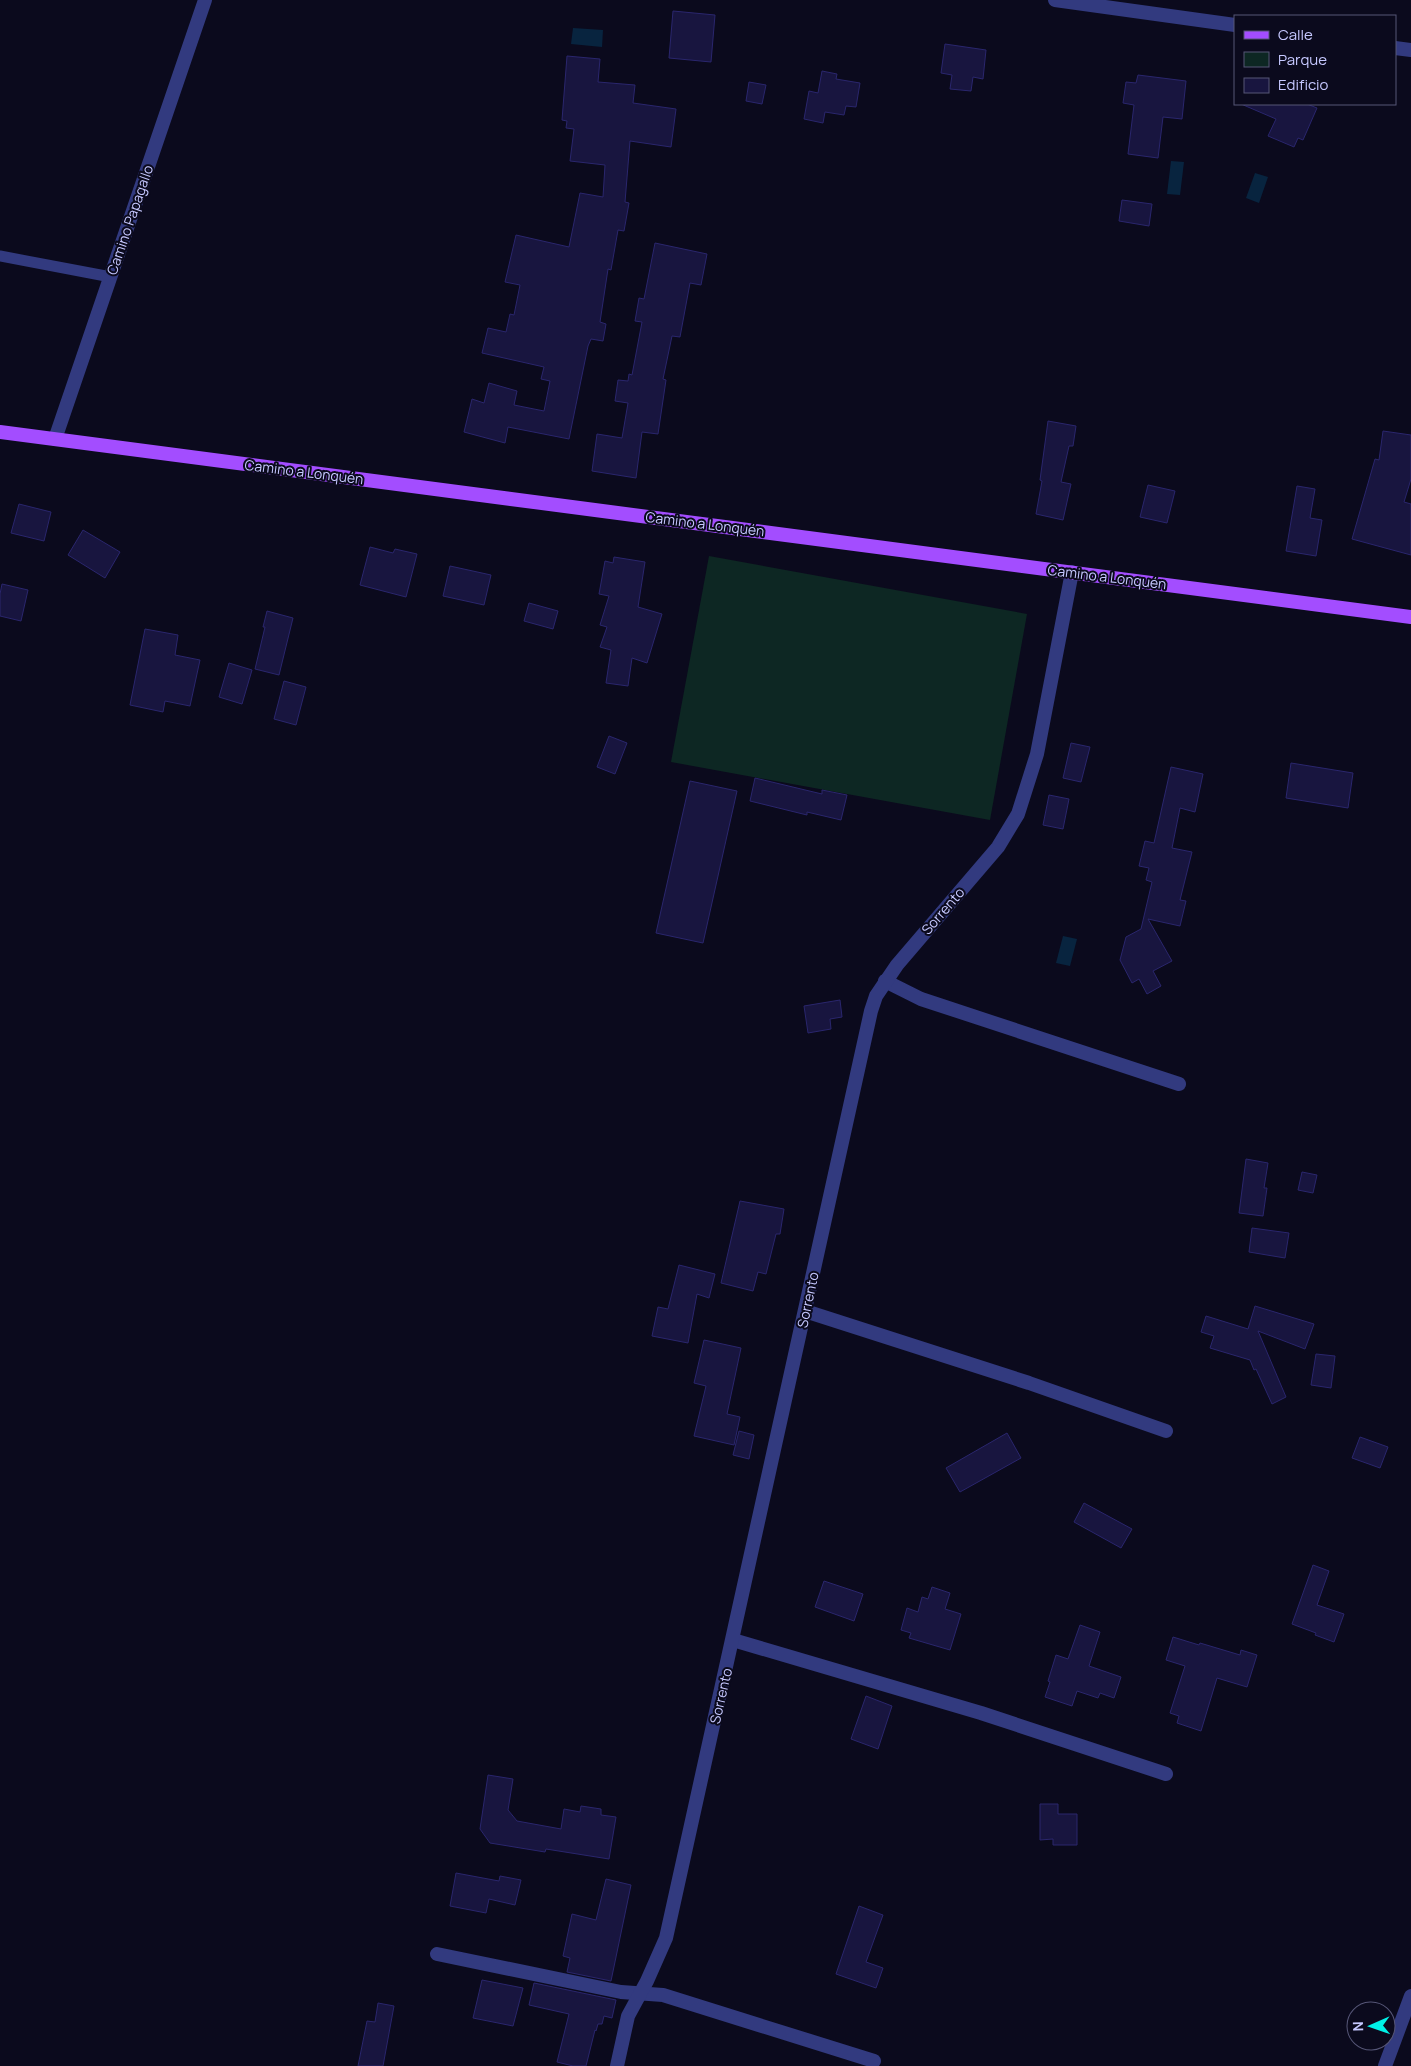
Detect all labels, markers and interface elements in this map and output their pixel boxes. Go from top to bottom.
legend [1234,15,1396,105]
text: Calle [1278,24,1313,45]
text: Parque [1278,49,1327,70]
text: Edificio [1278,74,1329,95]
street label: Camino Papagallo [102,162,157,277]
street label: Camino a Lonquén [244,455,365,488]
street label: Camino a Lonquén [645,507,766,540]
street label: Camino a Lonquén [1047,560,1168,593]
street label: Sorrento [917,883,968,938]
street label: Sorrento [792,1270,823,1330]
street label: Sorrento [705,1666,736,1726]
north arrow [1346,2001,1396,2051]
text: N [1348,2021,1367,2032]

